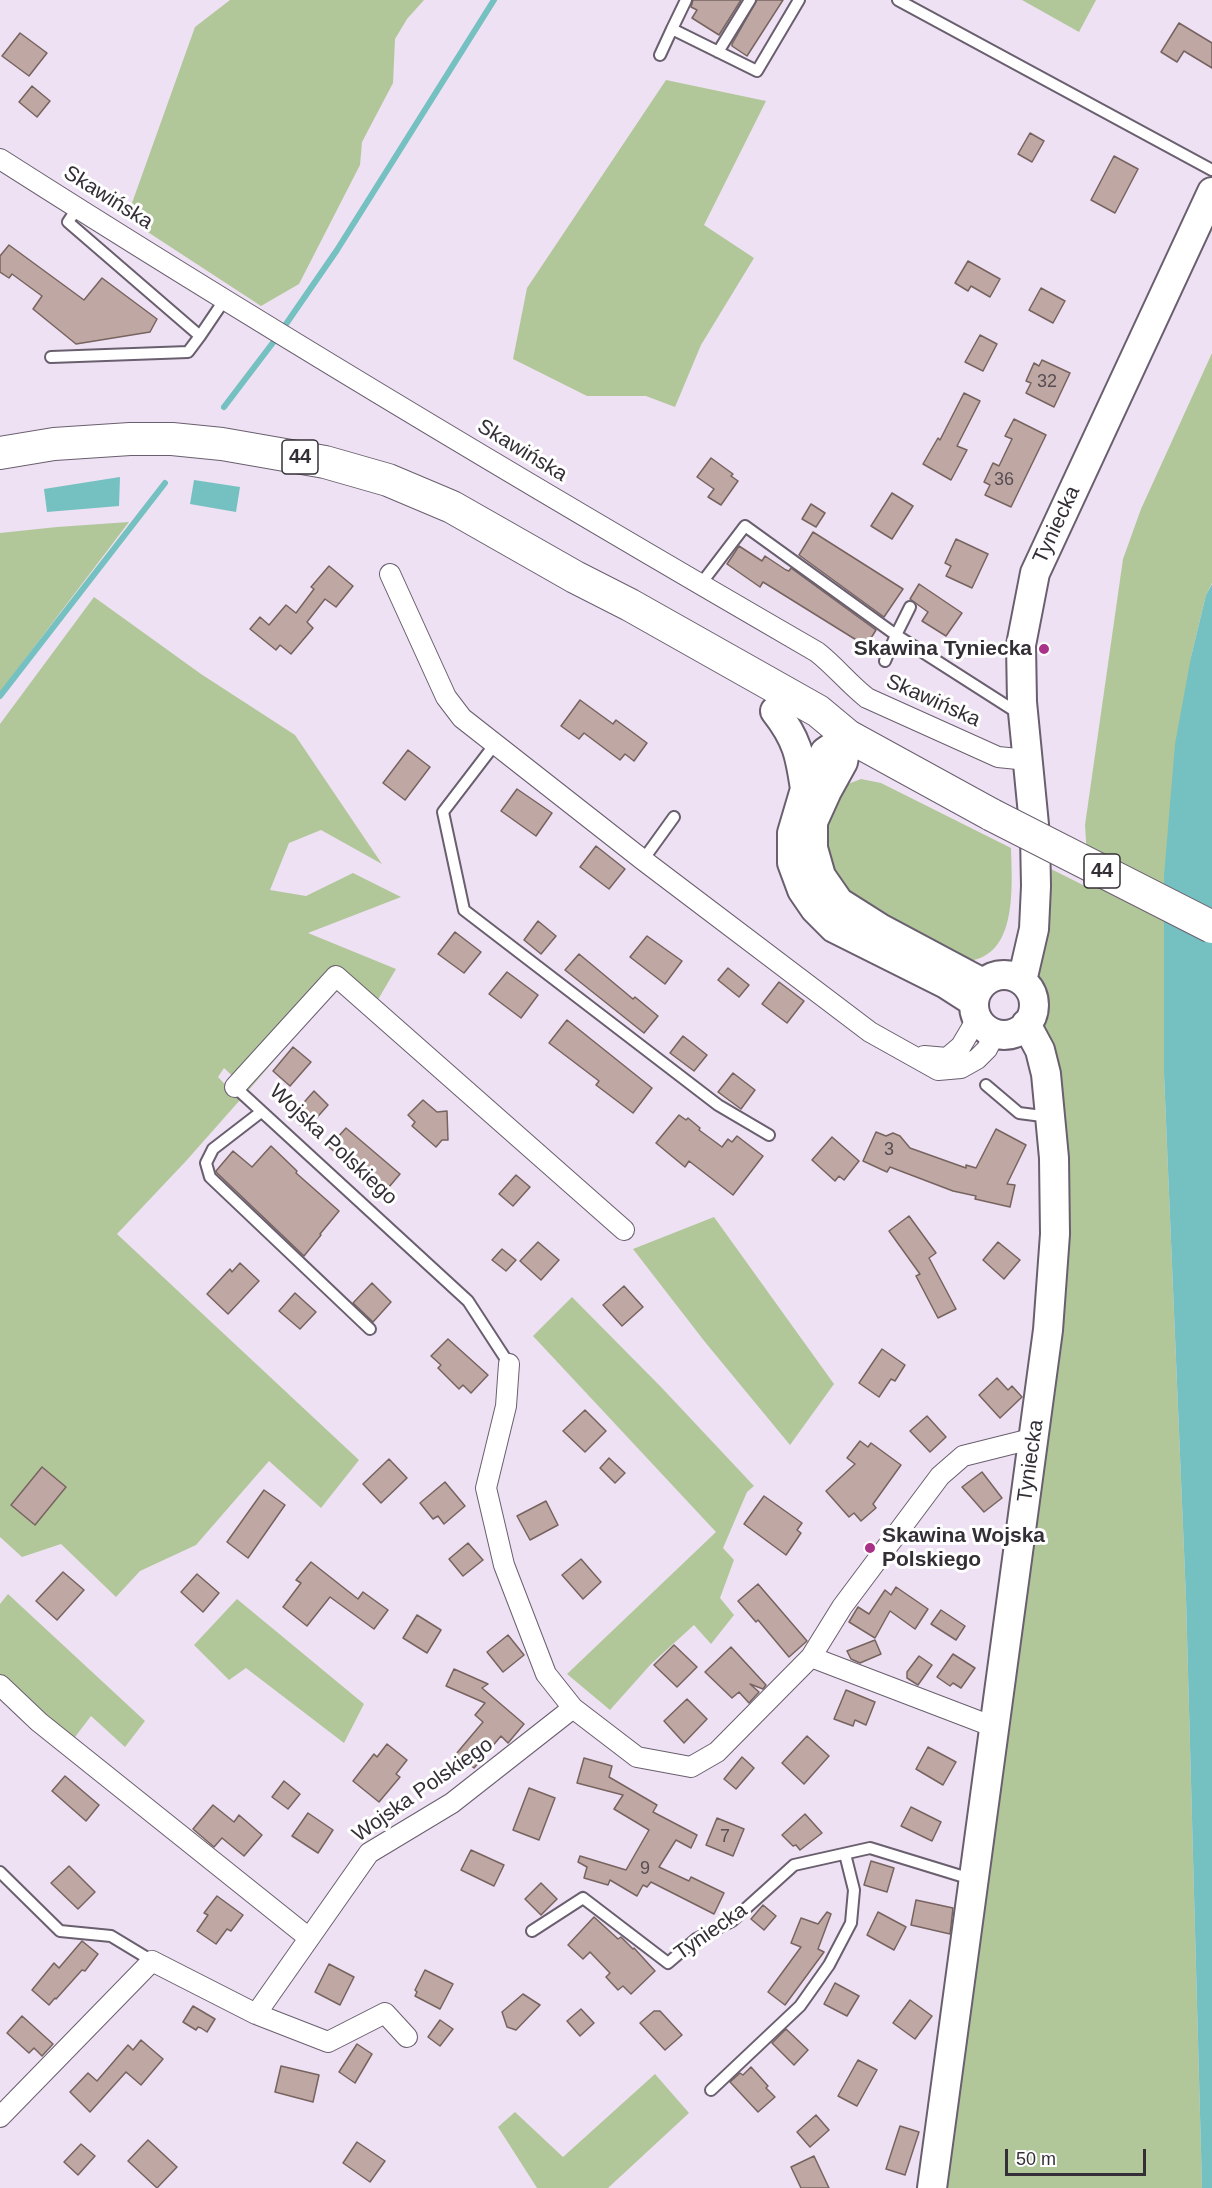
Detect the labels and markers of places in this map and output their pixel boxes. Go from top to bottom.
place label: Skawina Tyniecka [854,636,1032,662]
marker: Skawina Tyniecka [1037,642,1051,656]
place label: Skawina Wojska Polskiego [882,1523,1045,1573]
marker: Skawina Wojska Polskiego [863,1541,877,1555]

